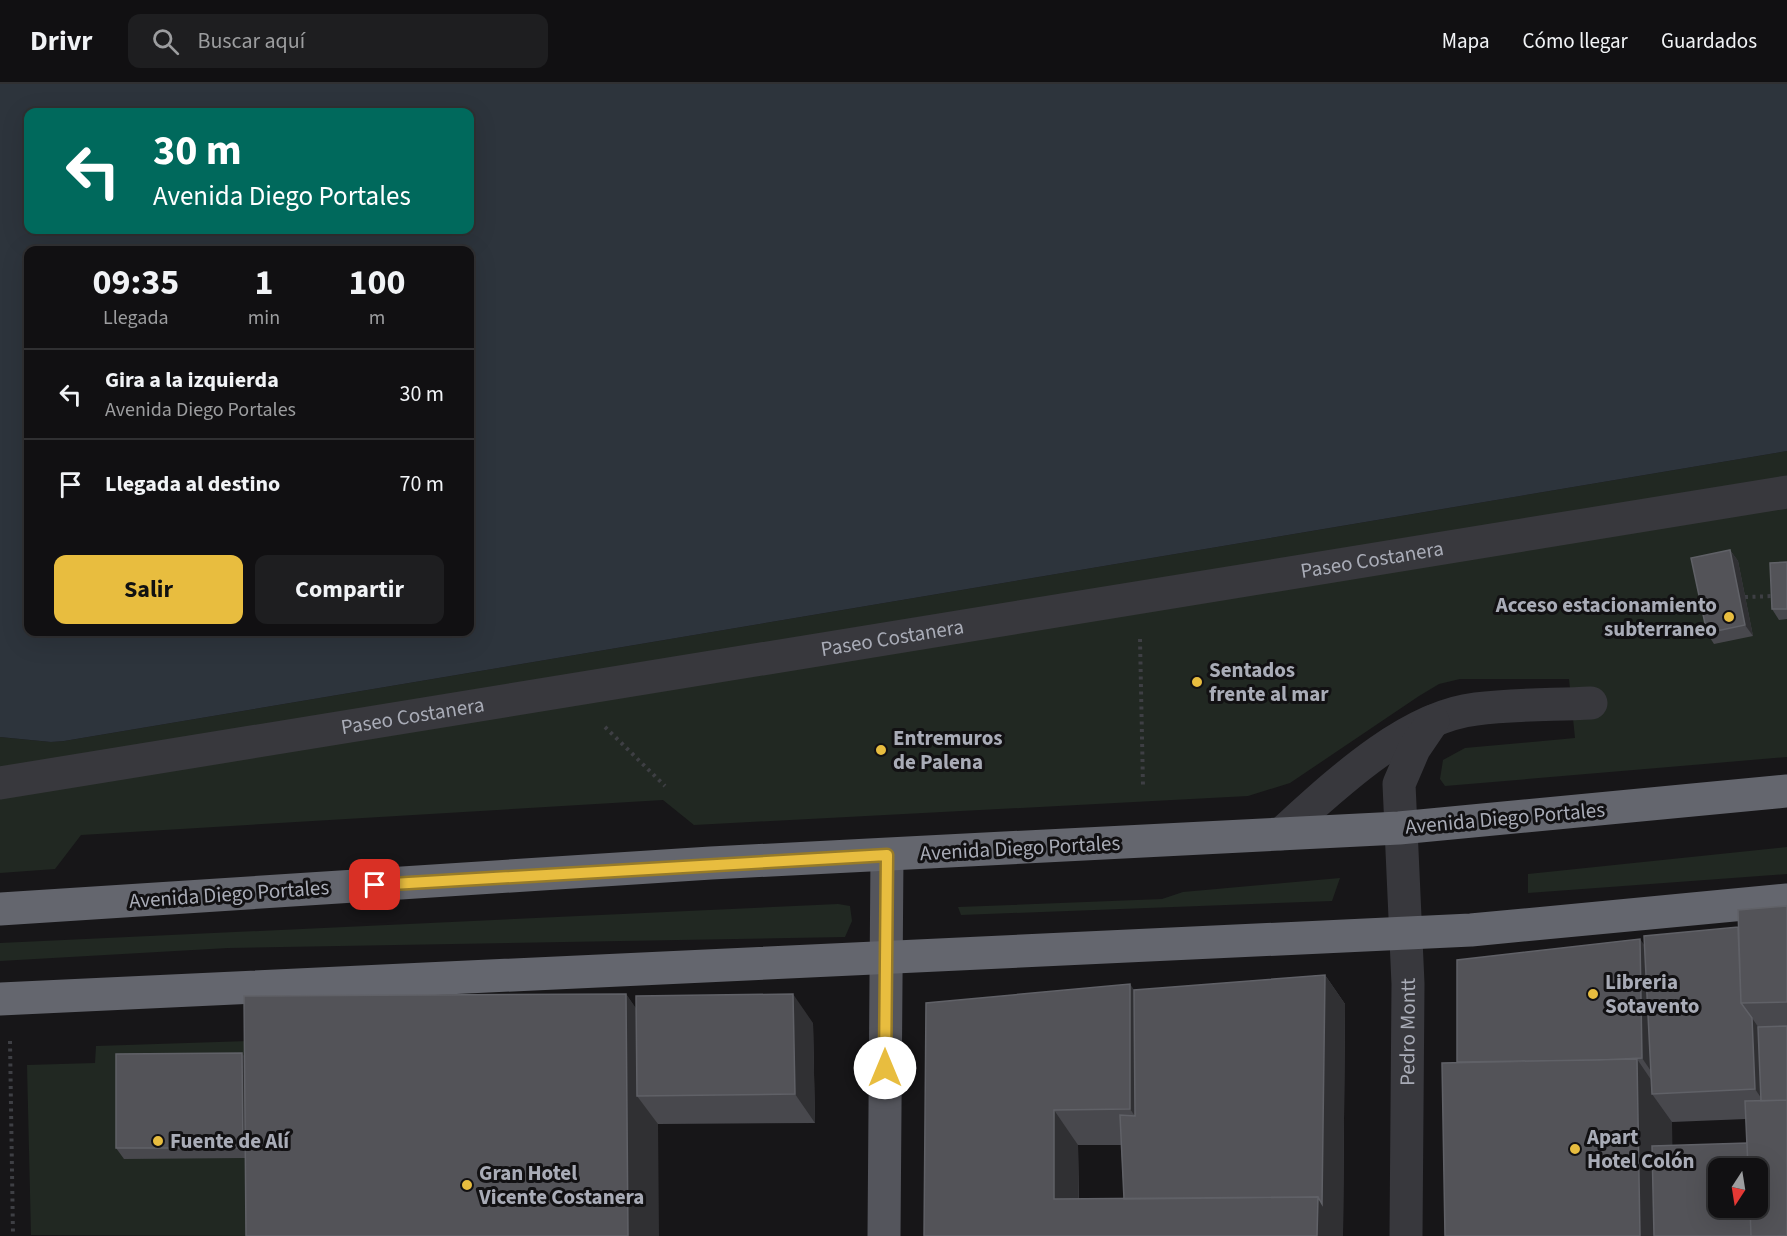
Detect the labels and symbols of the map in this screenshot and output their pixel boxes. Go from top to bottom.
street label: Paseo Costanera [1298,533,1446,586]
place label: Acceso estacionamiento subterraneo [1495,590,1717,644]
marker: Acceso estacionamiento subterraneo [1722,610,1736,624]
street label: Paseo Costanera [818,611,966,664]
place label: Sentados frente al mar [1209,655,1329,709]
marker: Sentados frente al mar [1190,675,1204,689]
street label: Paseo Costanera [339,689,486,742]
place label: Entremuros de Palena [893,723,1003,777]
marker: Entremuros de Palena [874,743,888,757]
street label: Avenida Diego Portales [1404,794,1606,842]
street label: Avenida Diego Portales [919,828,1121,868]
pin [349,859,400,910]
street label: Avenida Diego Portales [128,872,330,916]
place label: Libreria Sotavento [1605,967,1699,1021]
street label: Pedro Montt [1392,977,1423,1086]
marker: Libreria Sotavento [1586,987,1600,1001]
position arrow [853,1036,917,1100]
place label: Apart Hotel Colón [1586,1122,1695,1176]
place label: Fuente de Alí [170,1126,290,1156]
marker: Fuente de Alí [151,1134,165,1148]
marker: Apart Hotel Colón [1568,1142,1582,1156]
place label: Gran Hotel Vicente Costanera [478,1158,644,1212]
north arrow [1708,1158,1768,1218]
marker: Gran Hotel Vicente Costanera [460,1178,474,1192]

